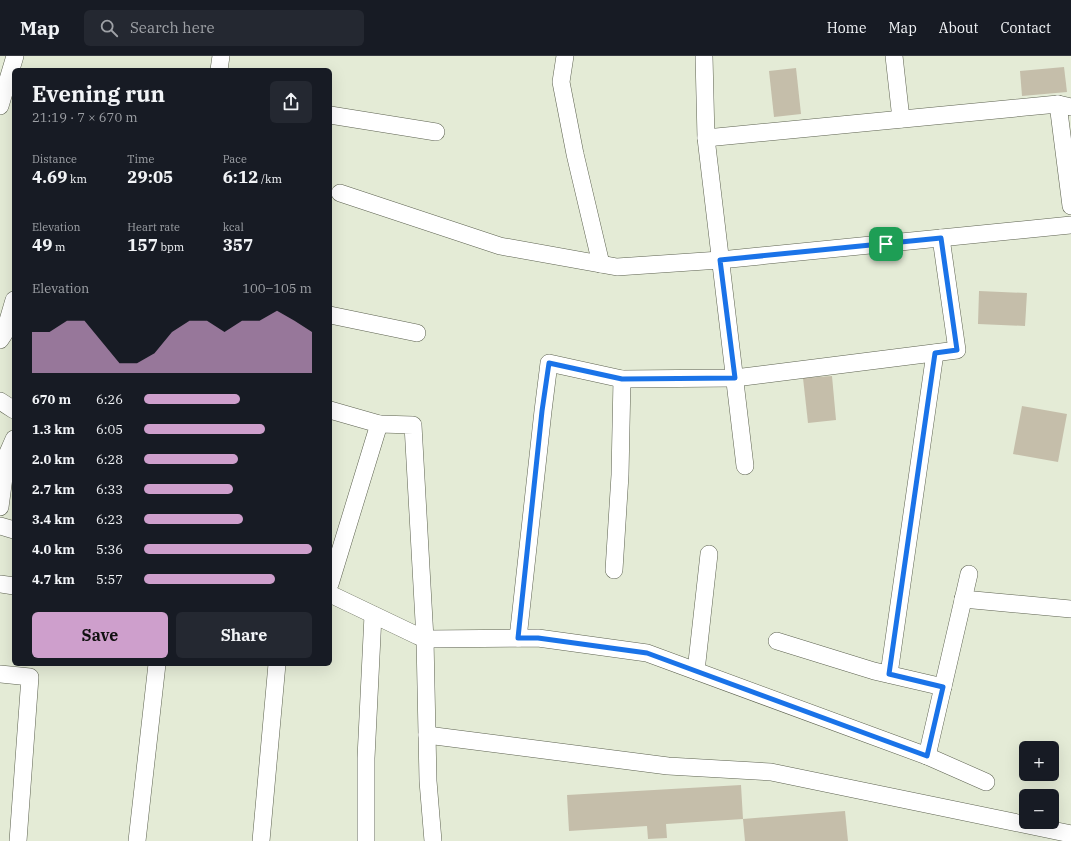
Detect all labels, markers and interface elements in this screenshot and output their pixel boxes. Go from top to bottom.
search box [84,10,364,46]
text: Map [20,16,60,40]
icon: search [98,17,120,39]
text: Search here [130,18,214,37]
text: Home [827,19,866,37]
text: Map [888,19,917,37]
text: About [939,19,978,37]
text: Contact [1000,19,1051,37]
text: Evening run [32,79,165,108]
button: share [270,81,312,123]
text: 21:19 · 7 × 670 m [32,109,138,126]
text: Distance [32,152,77,166]
text: Time [127,152,154,166]
text: Pace [223,152,247,166]
text: 4.69 [32,166,67,188]
text: 29:05 [127,166,173,188]
text: 6:12 [223,166,258,188]
text: km [67,172,87,186]
text: /km [258,172,282,186]
text: Elevation [32,220,80,234]
text: Heart rate [127,220,180,234]
text: kcal [223,220,244,234]
pin [869,227,903,261]
icon: arrive [875,233,897,255]
text: 49 [32,234,52,256]
text: 157 [127,234,158,256]
text: 357 [223,234,253,256]
text: m [52,240,65,254]
text: bpm [158,240,184,254]
text: Elevation [32,280,89,297]
text: 100–105 m [242,280,312,297]
text: 670 m [32,391,71,408]
text: 6:26 [96,391,123,408]
text: 1.3 km [32,421,75,438]
text: 6:05 [96,421,123,438]
text: 2.0 km [32,451,75,468]
text: 6:28 [96,451,123,468]
text: 2.7 km [32,481,75,498]
text: 6:33 [96,481,123,498]
text: 3.4 km [32,511,75,528]
text: 6:23 [96,511,123,528]
text: 4.0 km [32,541,75,558]
text: 5:36 [96,541,123,558]
text: 4.7 km [32,571,75,588]
text: 5:57 [96,571,123,588]
button: Save [32,612,168,658]
button: Share [176,612,312,658]
map controls [1019,741,1059,829]
button: + [1019,741,1059,781]
button: − [1019,789,1059,829]

